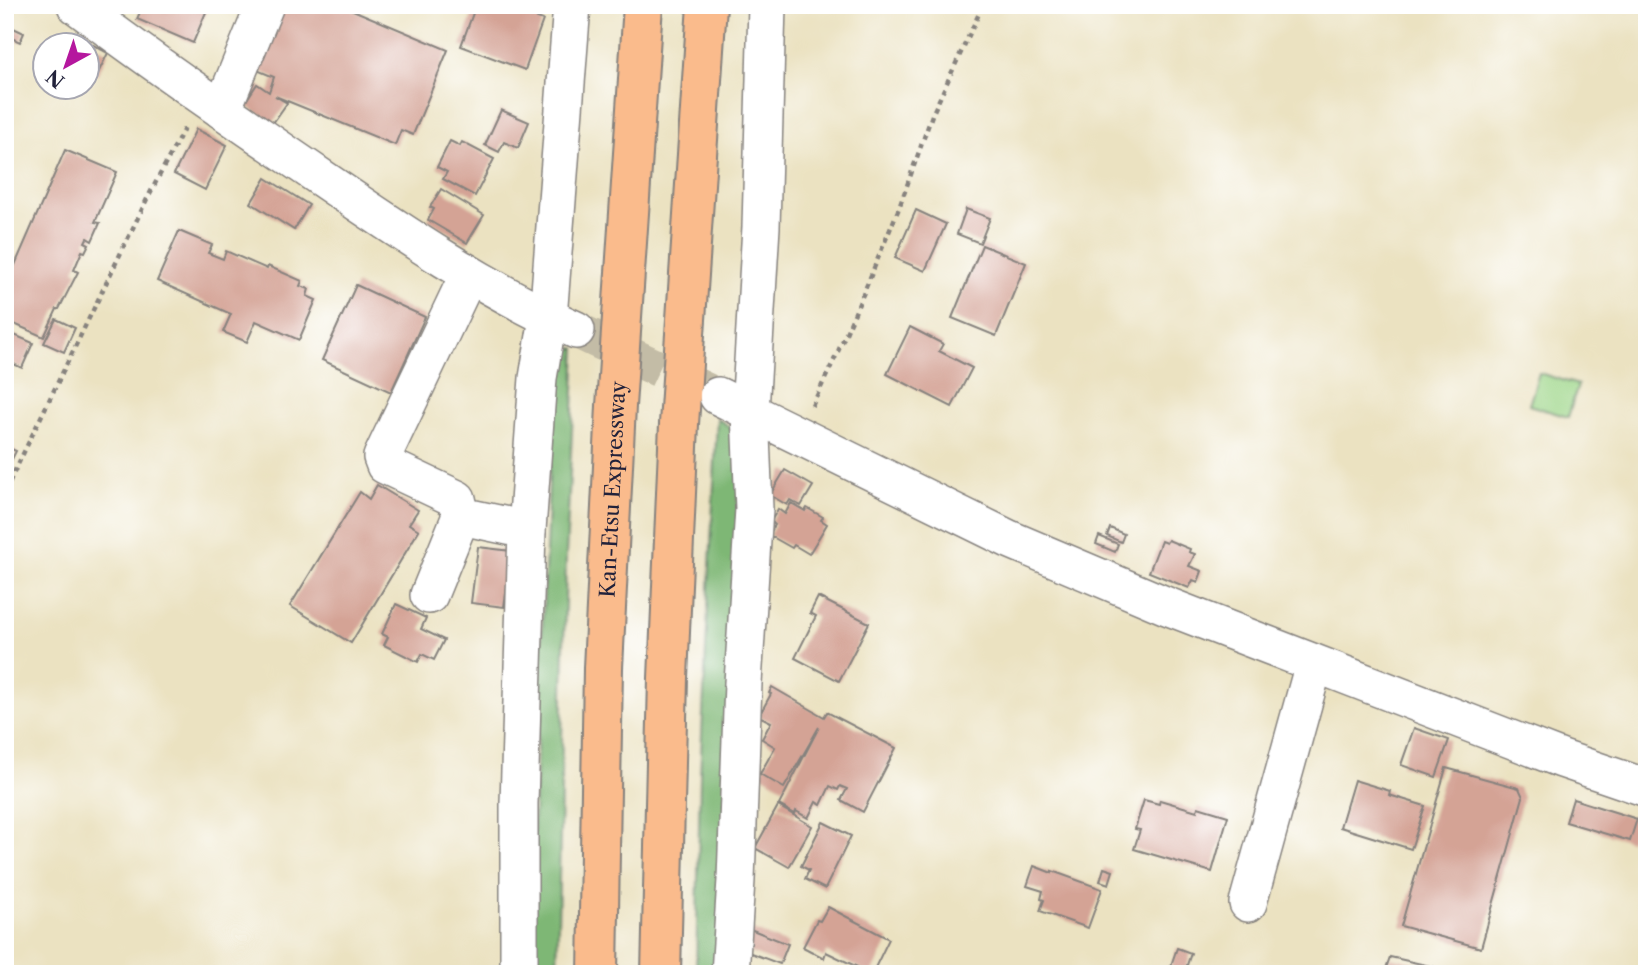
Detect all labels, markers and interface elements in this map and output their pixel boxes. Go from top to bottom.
north arrow [32,32,102,102]
text: N [42,65,69,93]
street label: Kan-Etsu Expressway [594,380,630,598]

